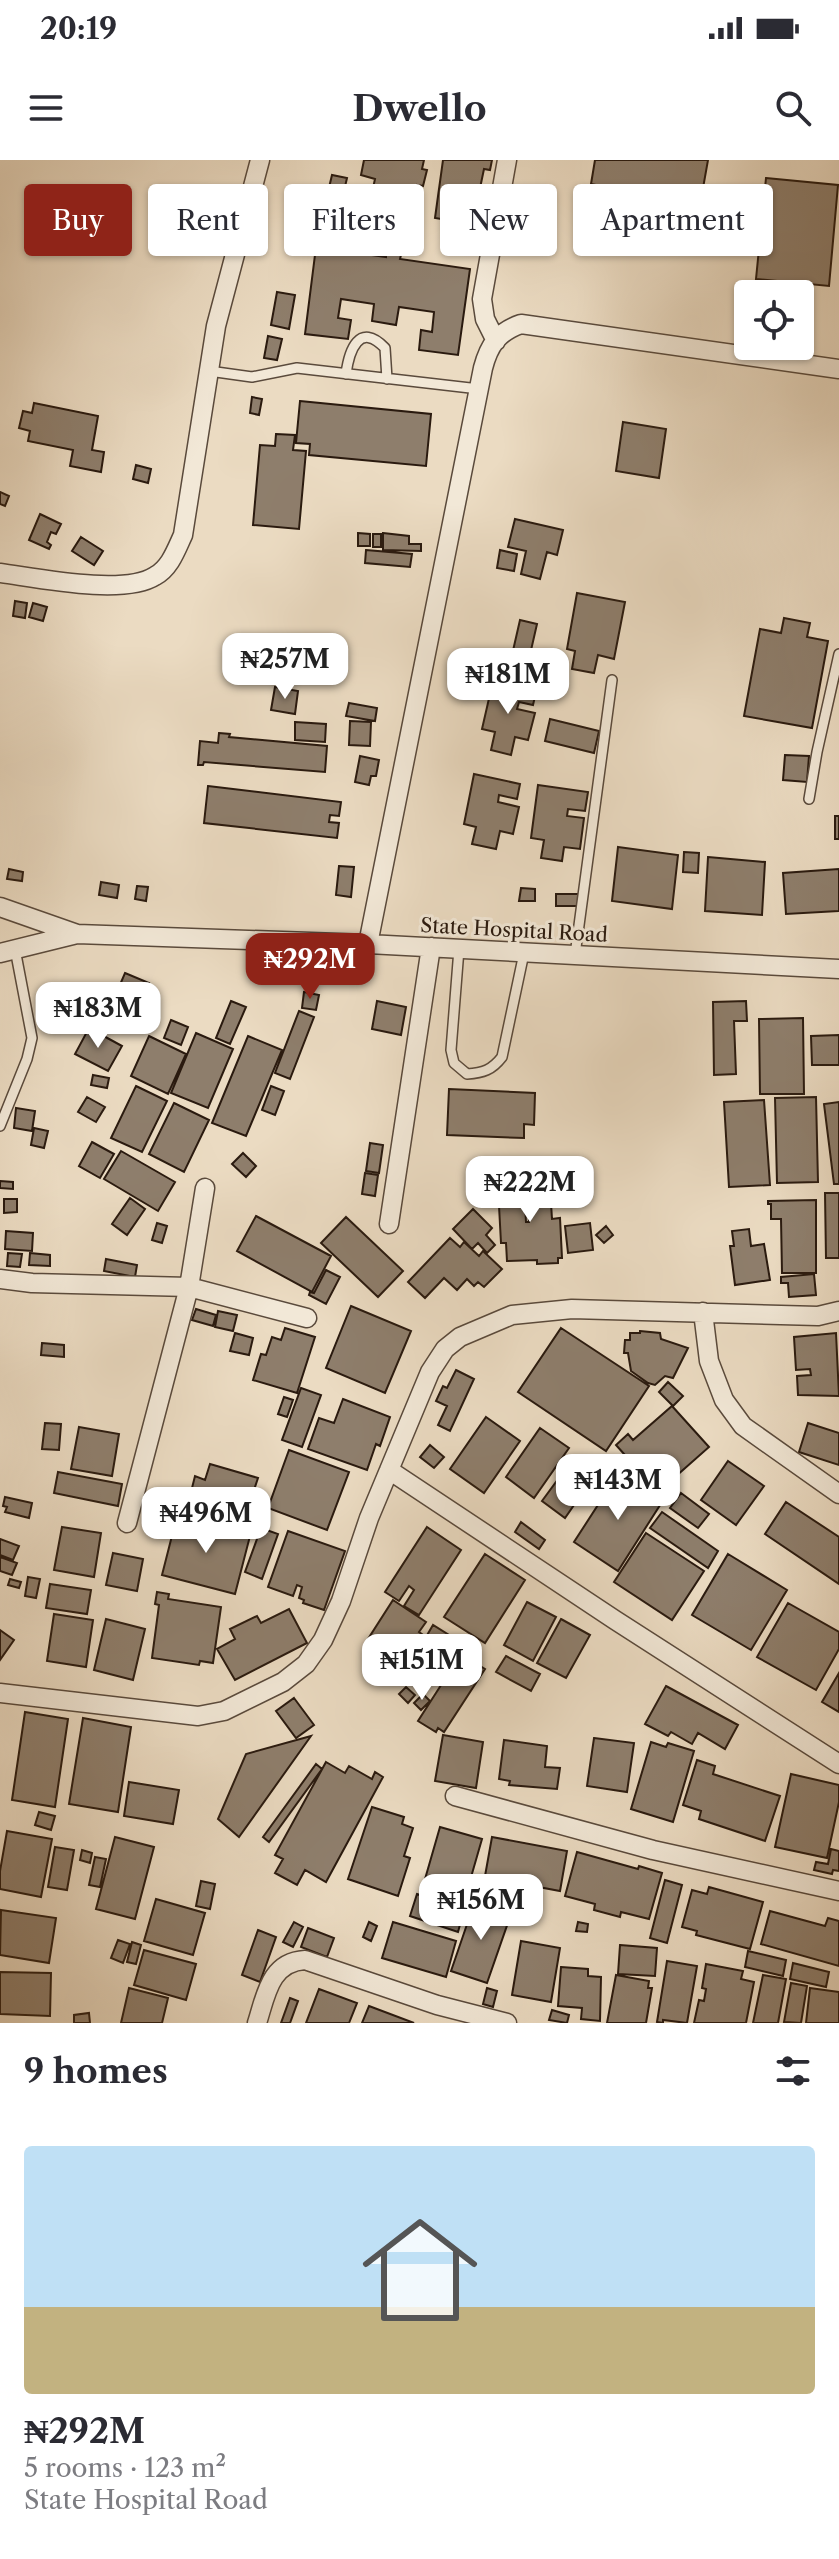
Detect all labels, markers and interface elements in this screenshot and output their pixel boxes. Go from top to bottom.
text: 20:19 [40,10,117,47]
icon: menu [24,86,68,130]
text: Dwello [352,86,487,130]
icon: search [771,86,815,130]
chip: Buy [24,184,132,256]
chip: Rent [148,184,268,256]
chip: Filters [284,184,424,256]
chip: New [440,184,557,256]
chip: Apartment [573,184,773,256]
map controls [734,280,814,360]
button: locate [734,280,814,360]
pin: ₦257M [229,633,341,701]
text: ₦257M [240,643,330,675]
pin: ₦181M [452,648,564,716]
text: ₦181M [465,658,551,690]
street label: State Hospital Road [420,913,608,947]
pin: ₦292M [254,933,366,1001]
text: ₦292M [264,943,356,975]
pin: ₦183M [42,982,154,1050]
text: ₦183M [54,992,142,1024]
pin: ₦222M [474,1156,586,1224]
text: ₦222M [484,1166,576,1198]
pin: ₦143M [562,1454,674,1522]
text: ₦143M [574,1464,662,1496]
pin: ₦496M [150,1487,262,1555]
text: ₦496M [160,1497,252,1529]
pin: ₦151M [366,1634,478,1702]
text: ₦151M [380,1644,464,1676]
pin: ₦156M [425,1874,537,1942]
text: ₦156M [437,1884,525,1916]
icon: filters [771,2049,815,2093]
text: 9 homes [24,2050,168,2092]
icon: home [348,2198,492,2342]
text: ₦292M [24,2410,145,2452]
text: 5 rooms · 123 m² [24,2452,226,2484]
text: State Hospital Road [24,2484,268,2516]

